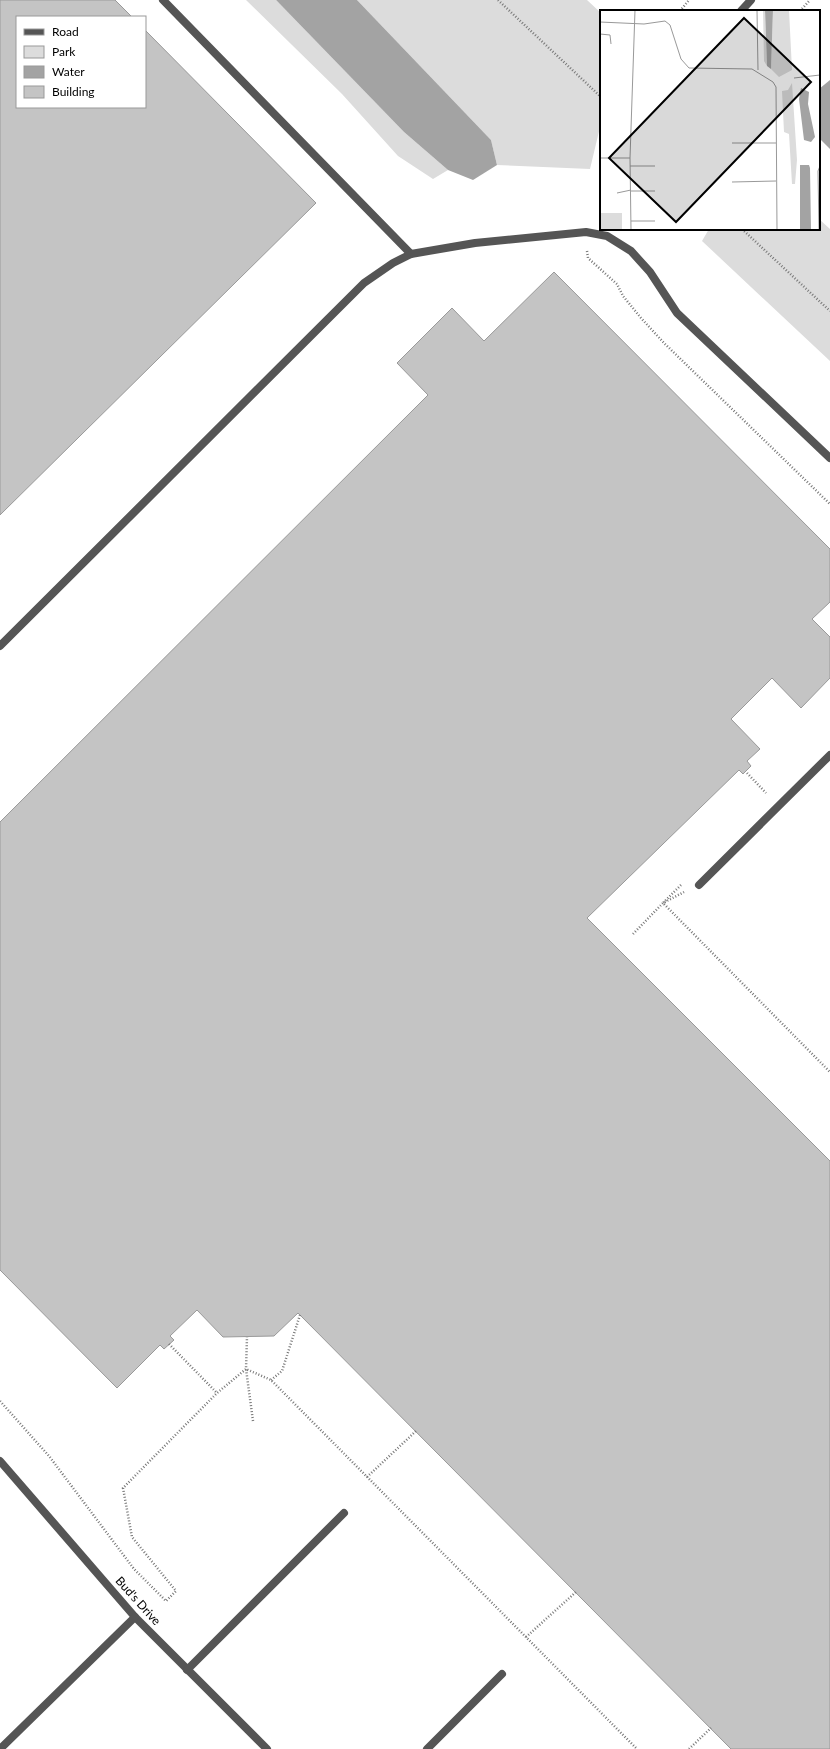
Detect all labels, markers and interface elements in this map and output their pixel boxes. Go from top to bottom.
inset map [600,10,820,230]
legend [16,16,146,108]
text: Road [52,24,79,39]
text: Park [52,44,76,59]
text: Water [52,64,85,79]
text: Building [52,84,95,99]
street label: Bud's Drive [113,1573,164,1628]

